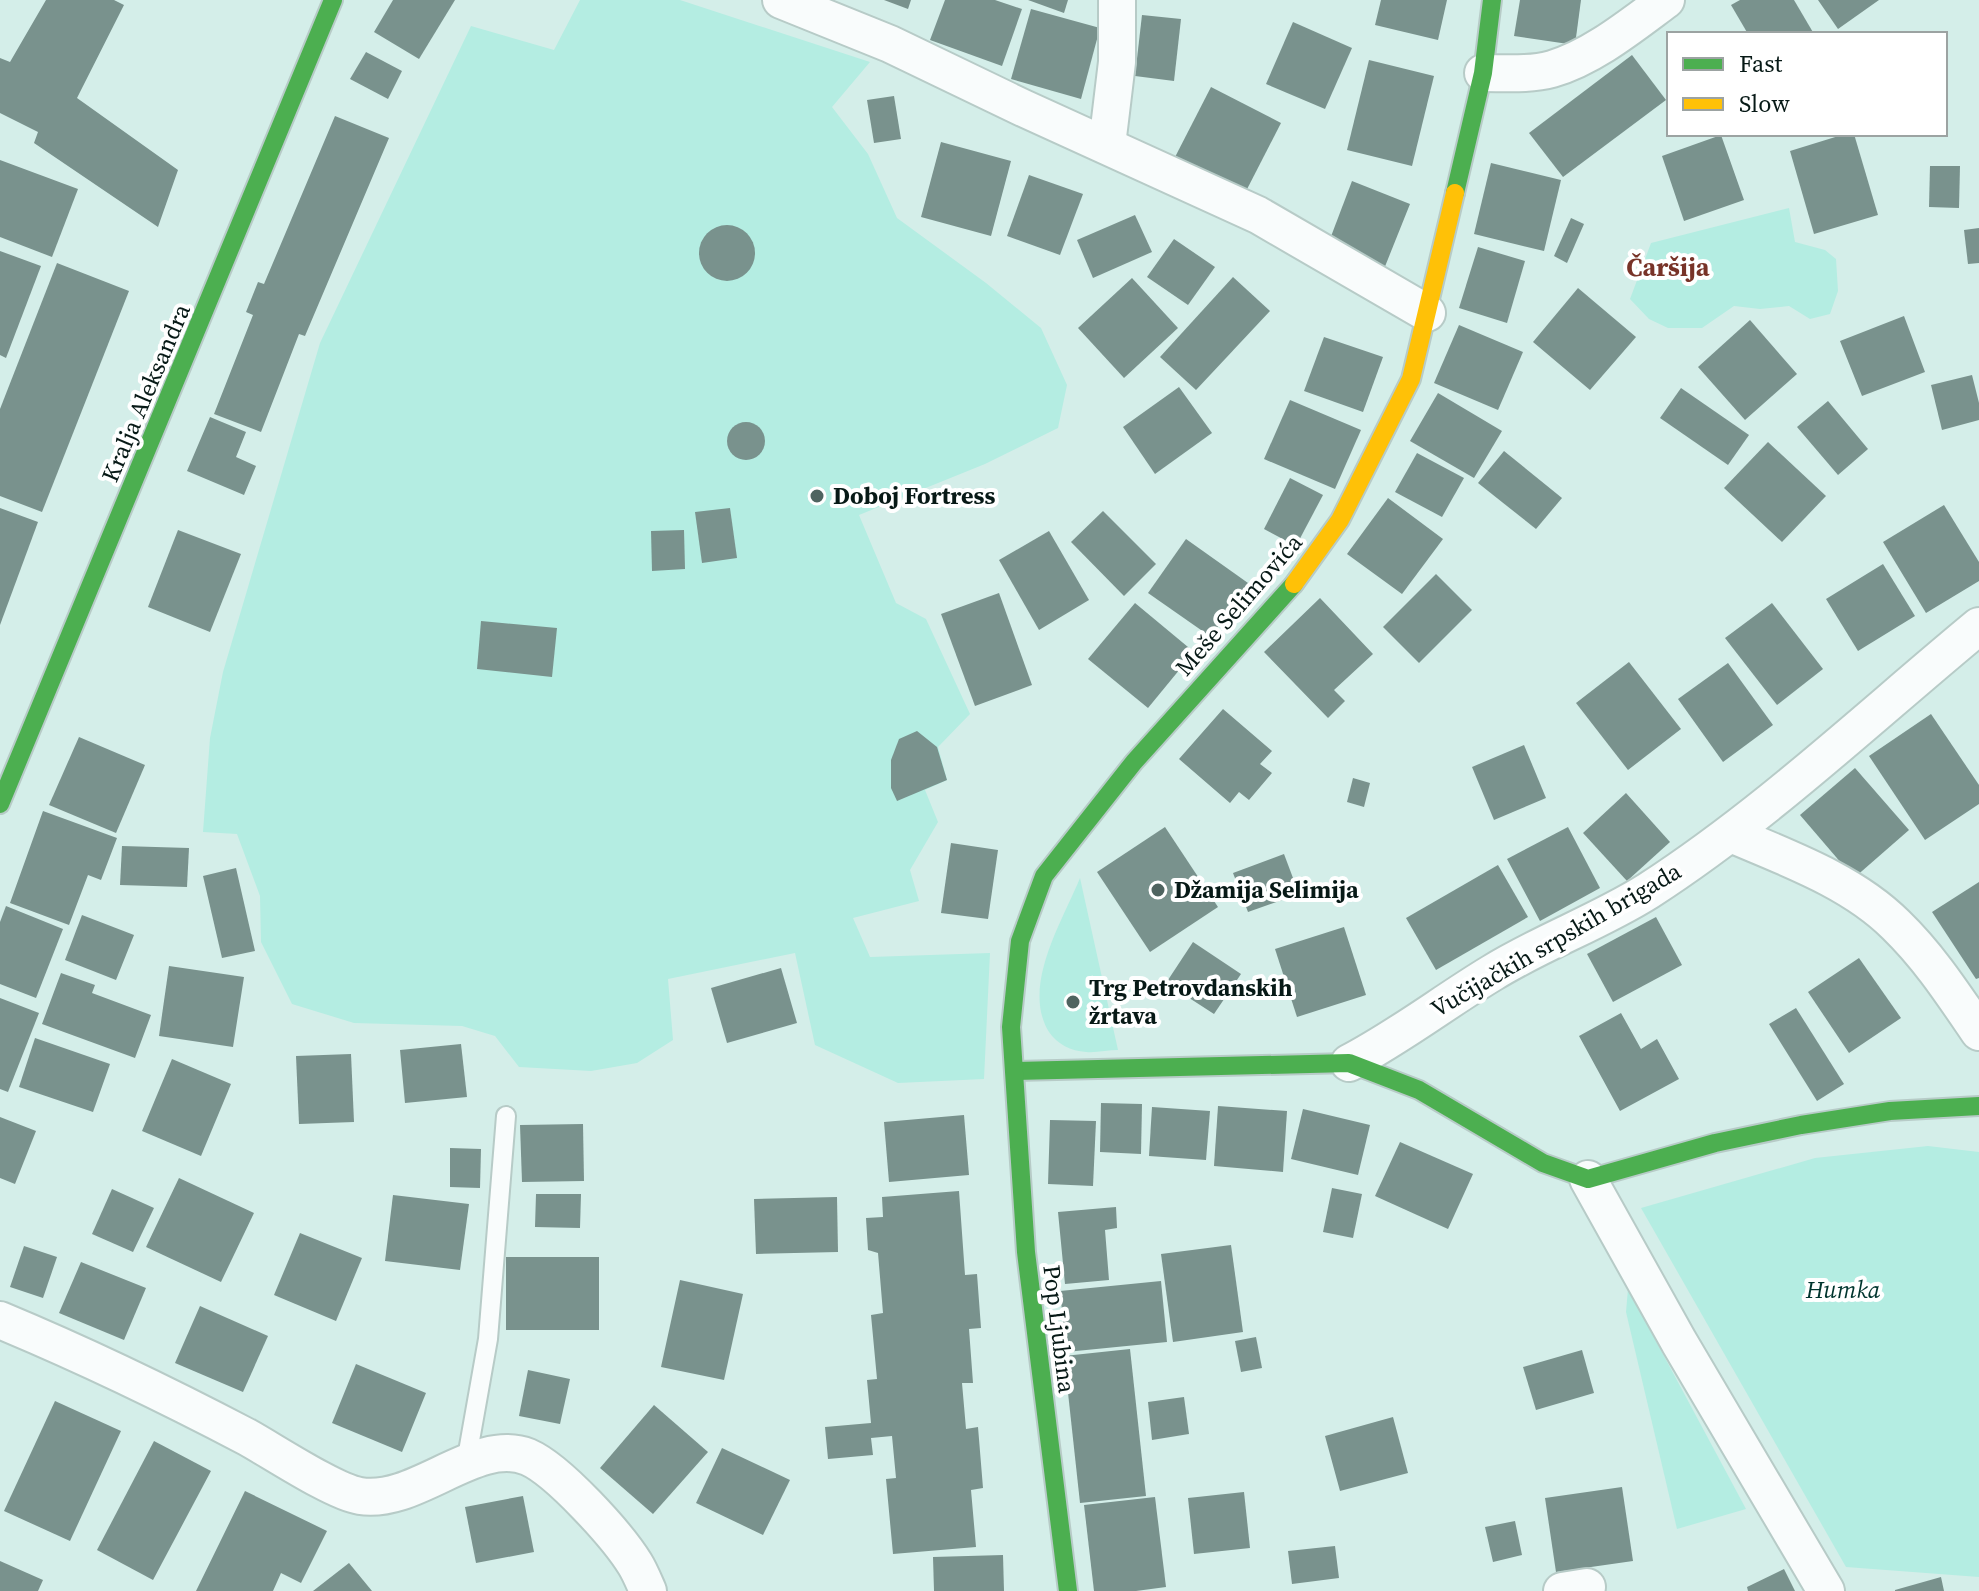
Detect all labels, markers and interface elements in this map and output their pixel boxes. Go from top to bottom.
legend [1667,32,1947,136]
text: Fast [1739,47,1783,80]
text: Slow [1739,87,1790,120]
district label: Čaršija [1626,249,1710,285]
street label: Kralja Aleksandra [93,298,198,487]
place label: Doboj Fortress [833,479,996,512]
marker: Doboj Fortress [808,487,826,505]
street label: Meše Selimovića [1168,526,1310,683]
street label: Vučijačkih srpskih brigada [1425,854,1688,1025]
place label: Džamija Selimija [1174,873,1359,906]
marker: Džamija Selimija [1149,881,1167,899]
place label: Trg Petrovdanskih žrtava [1089,971,1293,1032]
marker: Trg Petrovdanskih žrtava [1064,993,1082,1011]
street label: Pop Ljubina [1035,1263,1084,1396]
park label: Humka [1805,1273,1881,1306]

